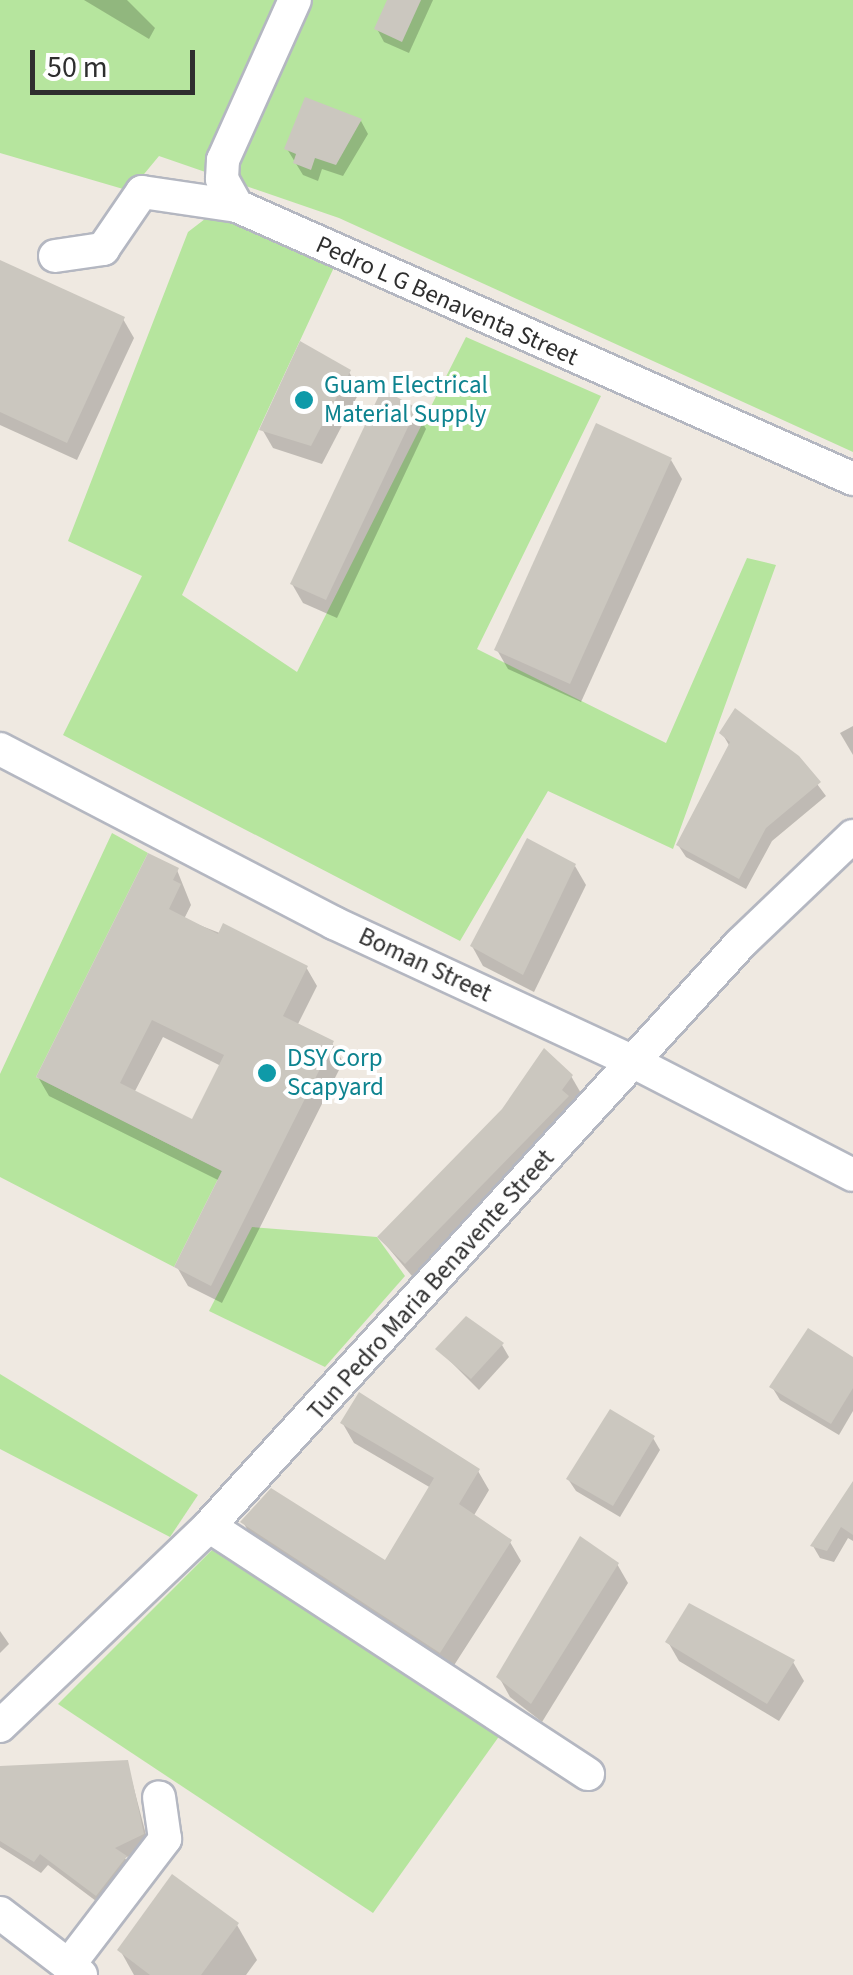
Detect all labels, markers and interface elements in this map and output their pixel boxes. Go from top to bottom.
scale bar [35,30,200,92]
text: 50 m [47,46,108,89]
street label: Pedro L G Benaventa Street [311,230,583,372]
place label: Guam Electrical Material Supply [324,371,488,430]
marker: Guam Electrical Material Supply [293,389,315,411]
street label: Boman Street [354,921,496,1009]
place label: DSY Corp Scapyard [287,1044,384,1103]
marker: DSY Corp Scapyard [256,1062,278,1084]
street label: Tun Pedro Maria Benavente Street [302,1144,560,1426]

